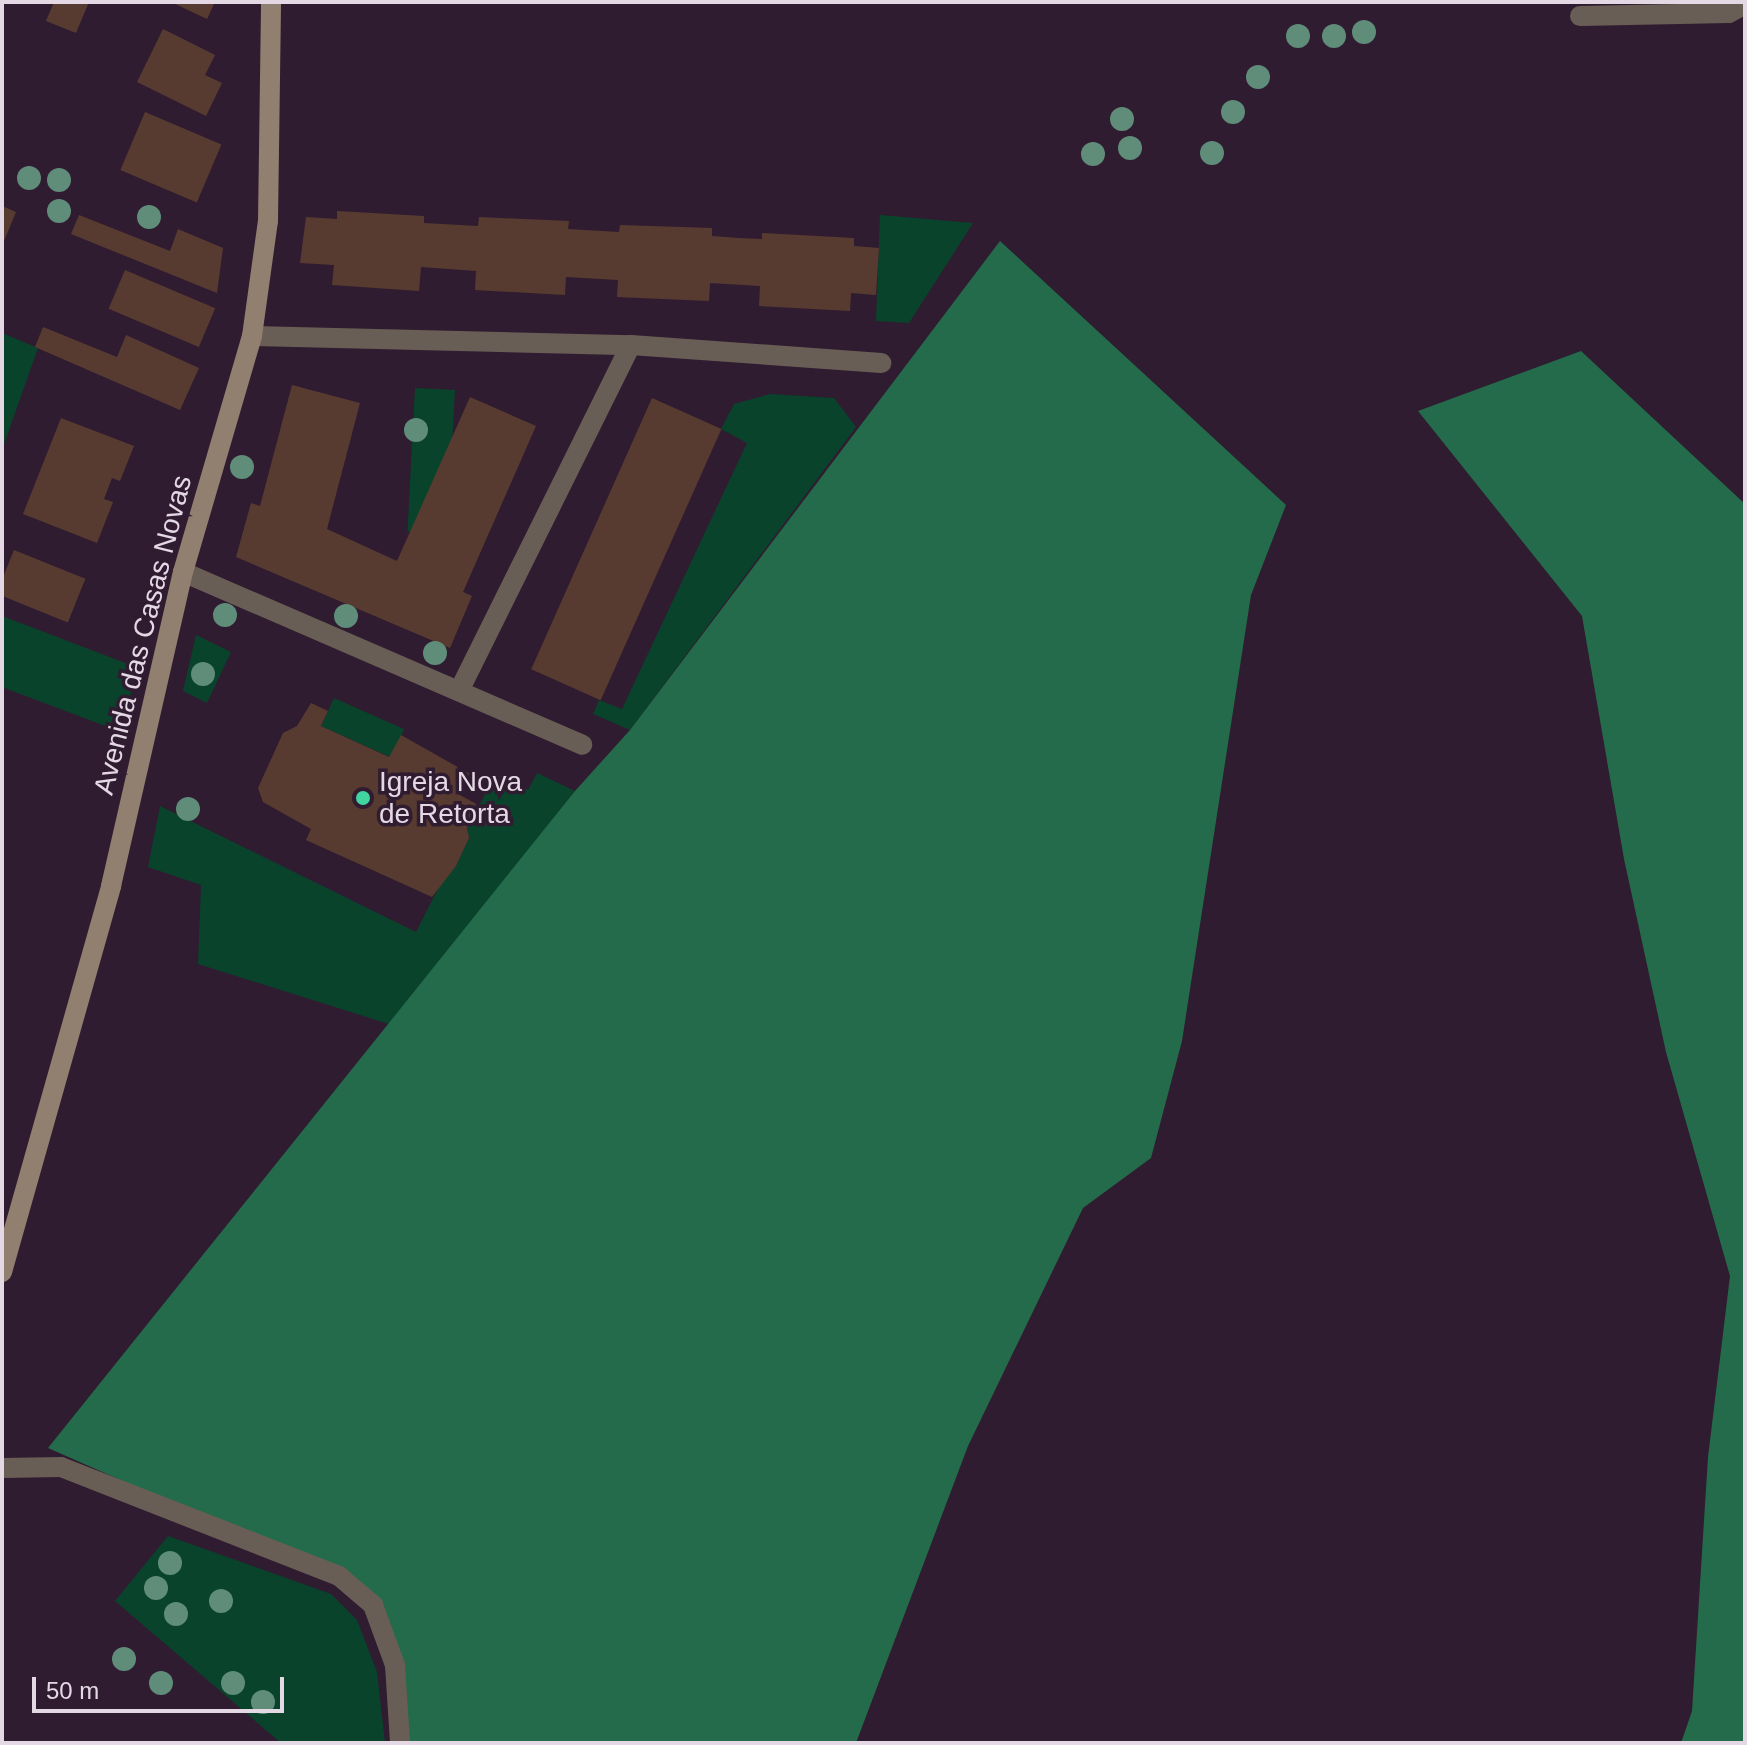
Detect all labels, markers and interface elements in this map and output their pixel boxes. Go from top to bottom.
street label: Avenida das Casas Novas [87,472,199,798]
place label: Igreja Nova de Retorta [379,765,522,831]
marker: Igreja Nova de Retorta [354,789,372,807]
scale bar [36,1661,288,1711]
text: 50 m [46,1677,99,1704]

